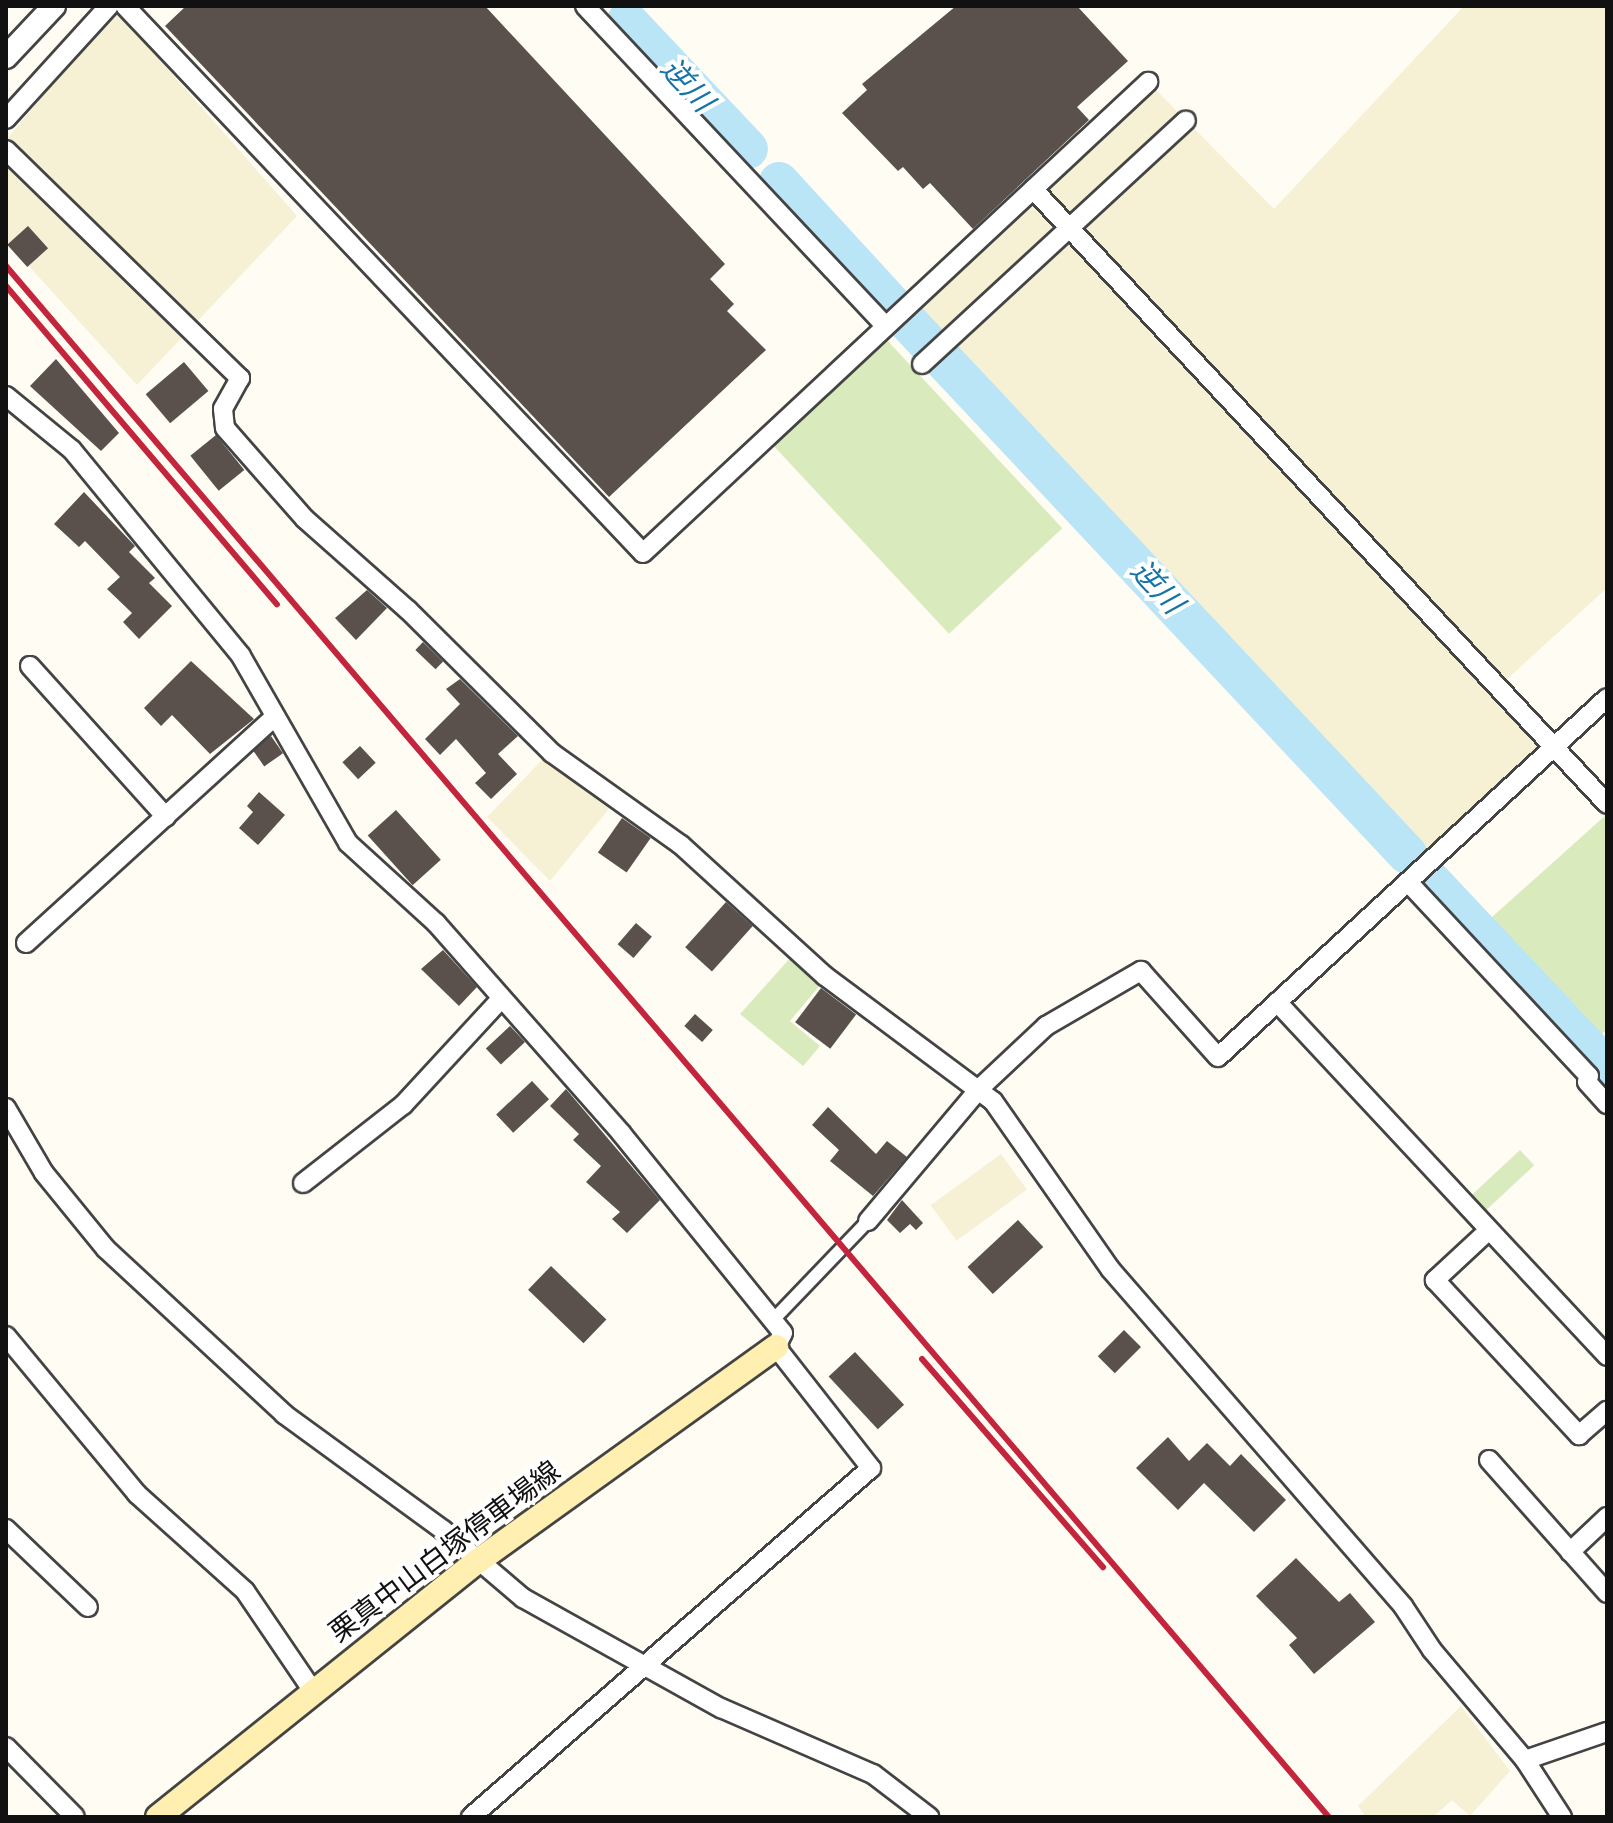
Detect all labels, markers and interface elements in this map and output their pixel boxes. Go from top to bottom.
water label: 逆川 [653,51,721,119]
water label: 逆川 [1123,553,1191,621]
street label: 栗真中山白塚停車場線 [323,1454,567,1650]

